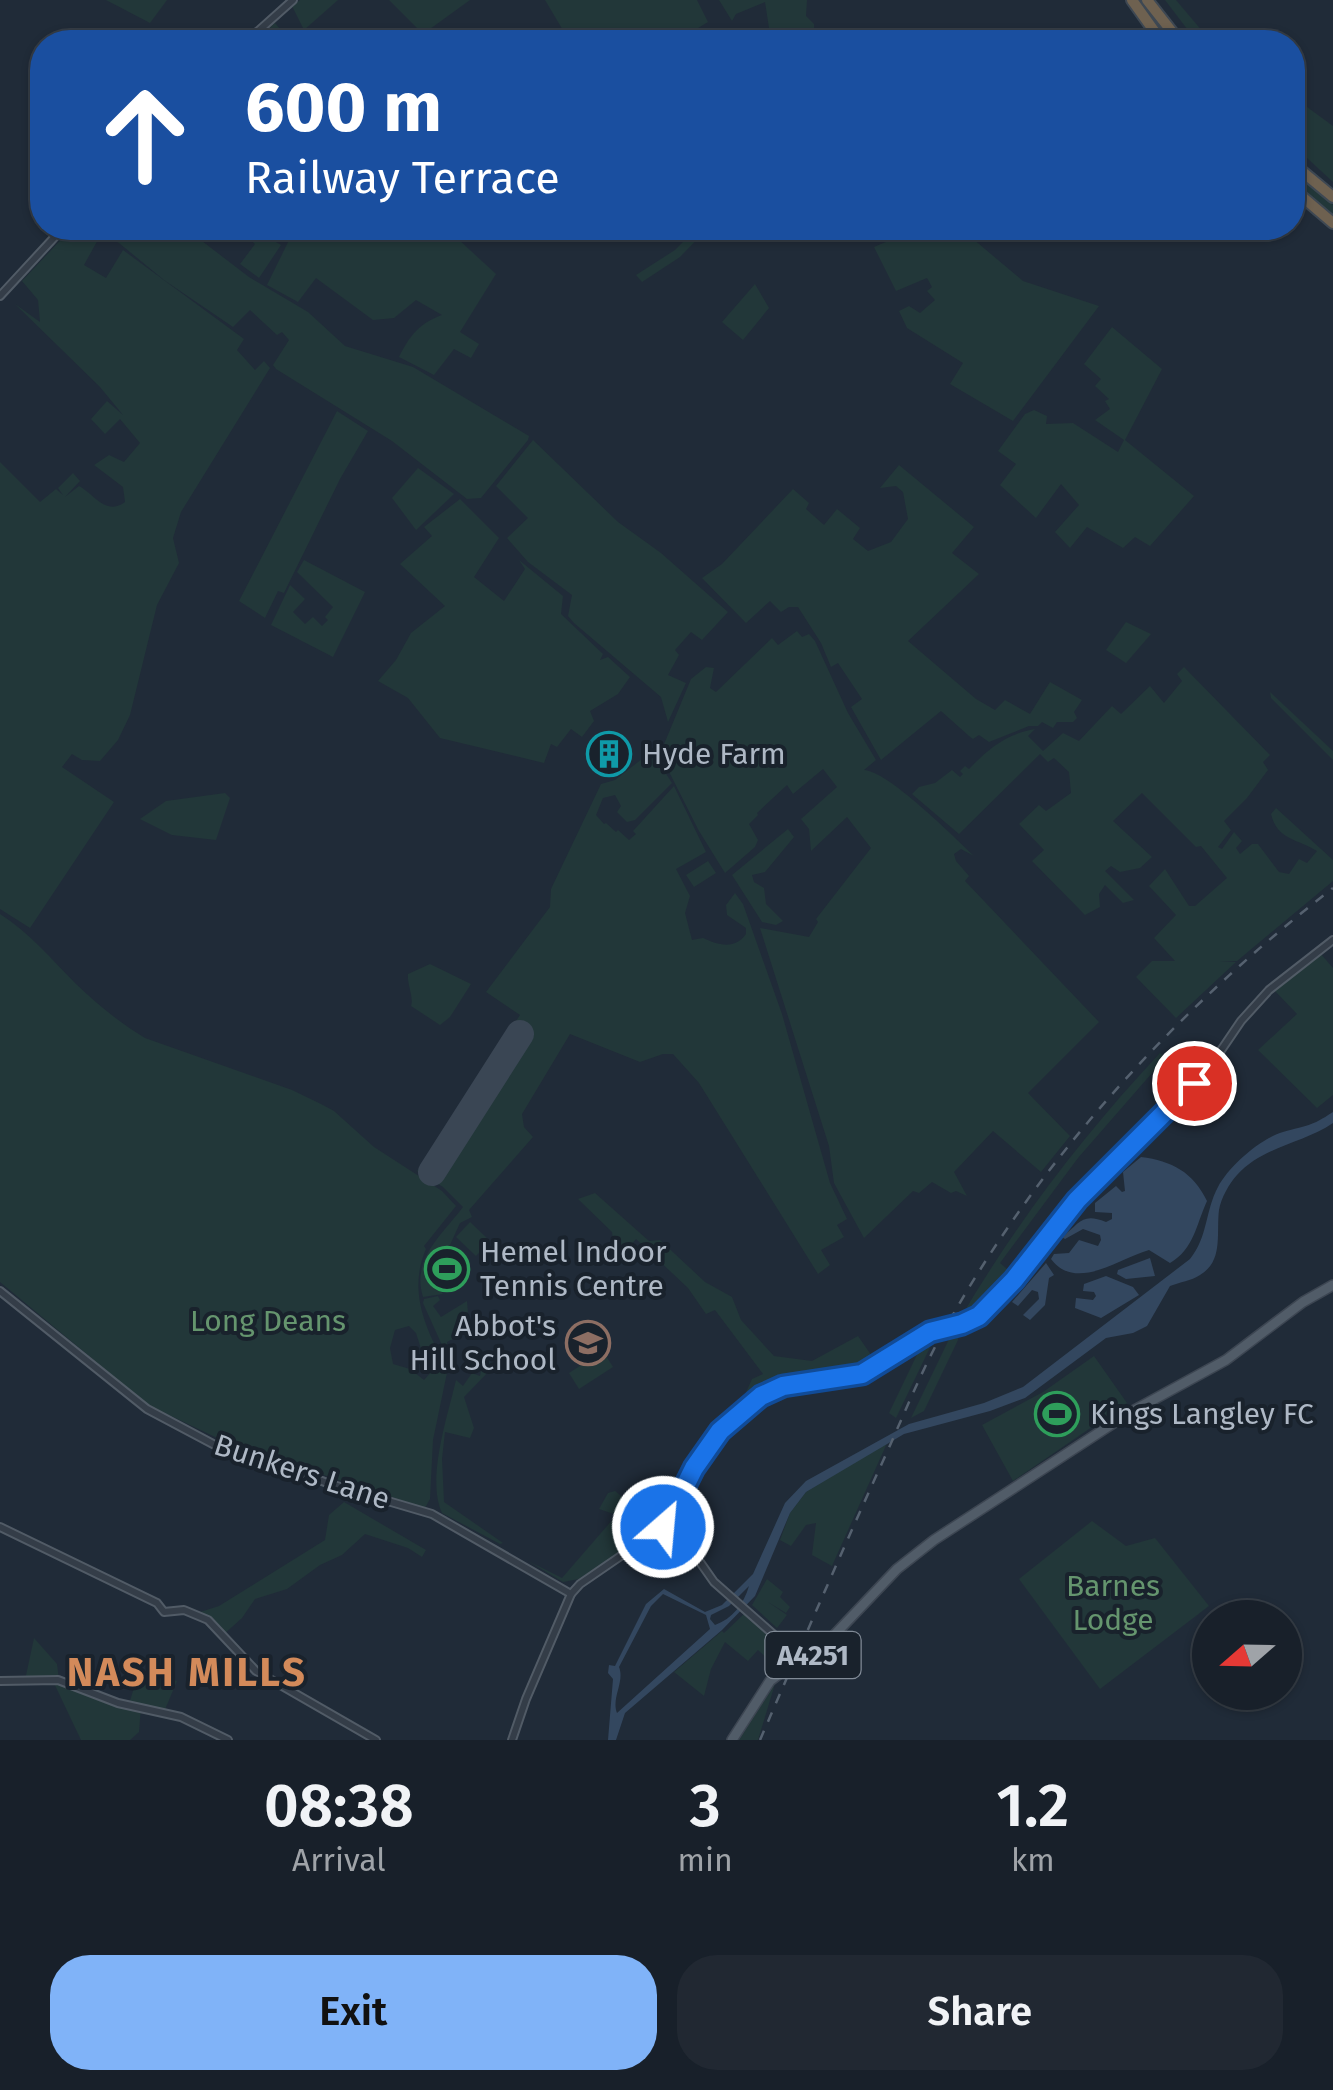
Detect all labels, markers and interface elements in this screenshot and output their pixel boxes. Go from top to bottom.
text: 600 m [245,66,442,150]
icon: ahead [80,70,210,200]
text: Railway Terrace [245,151,560,205]
building icon: Hyde Farm [586,731,632,777]
place label: Hyde Farm [642,736,786,772]
pin [1152,1041,1237,1126]
icon: arrive [1167,1056,1222,1111]
place label: Hemel Indoor Tennis Centre [480,1234,667,1304]
sports icon: Hemel Indoor Tennis Centre [424,1246,470,1292]
park label: Long Deans [190,1303,346,1339]
place label: Abbot's Hill School [410,1308,556,1378]
school or university icon: Abbot's Hill School [565,1320,611,1366]
sports icon: Kings Langley FC [1034,1391,1080,1437]
place label: Kings Langley FC [1090,1396,1314,1432]
street label: Bunkers Lane [210,1427,394,1517]
position arrow [611,1475,715,1579]
park label: Barnes Lodge [1066,1568,1160,1638]
north arrow [1192,1600,1302,1710]
map controls [1192,1600,1302,1710]
road number: A4251 [766,1632,860,1678]
district label: NASH MILLS [67,1649,307,1697]
text: 08:38 [264,1770,414,1842]
text: 3 [690,1770,721,1842]
text: 1.2 [997,1770,1069,1842]
text: Arrival [292,1841,386,1879]
text: min [678,1841,733,1879]
text: km [1011,1841,1055,1879]
button: Exit [50,1955,657,2070]
button: Share [677,1955,1283,2070]

